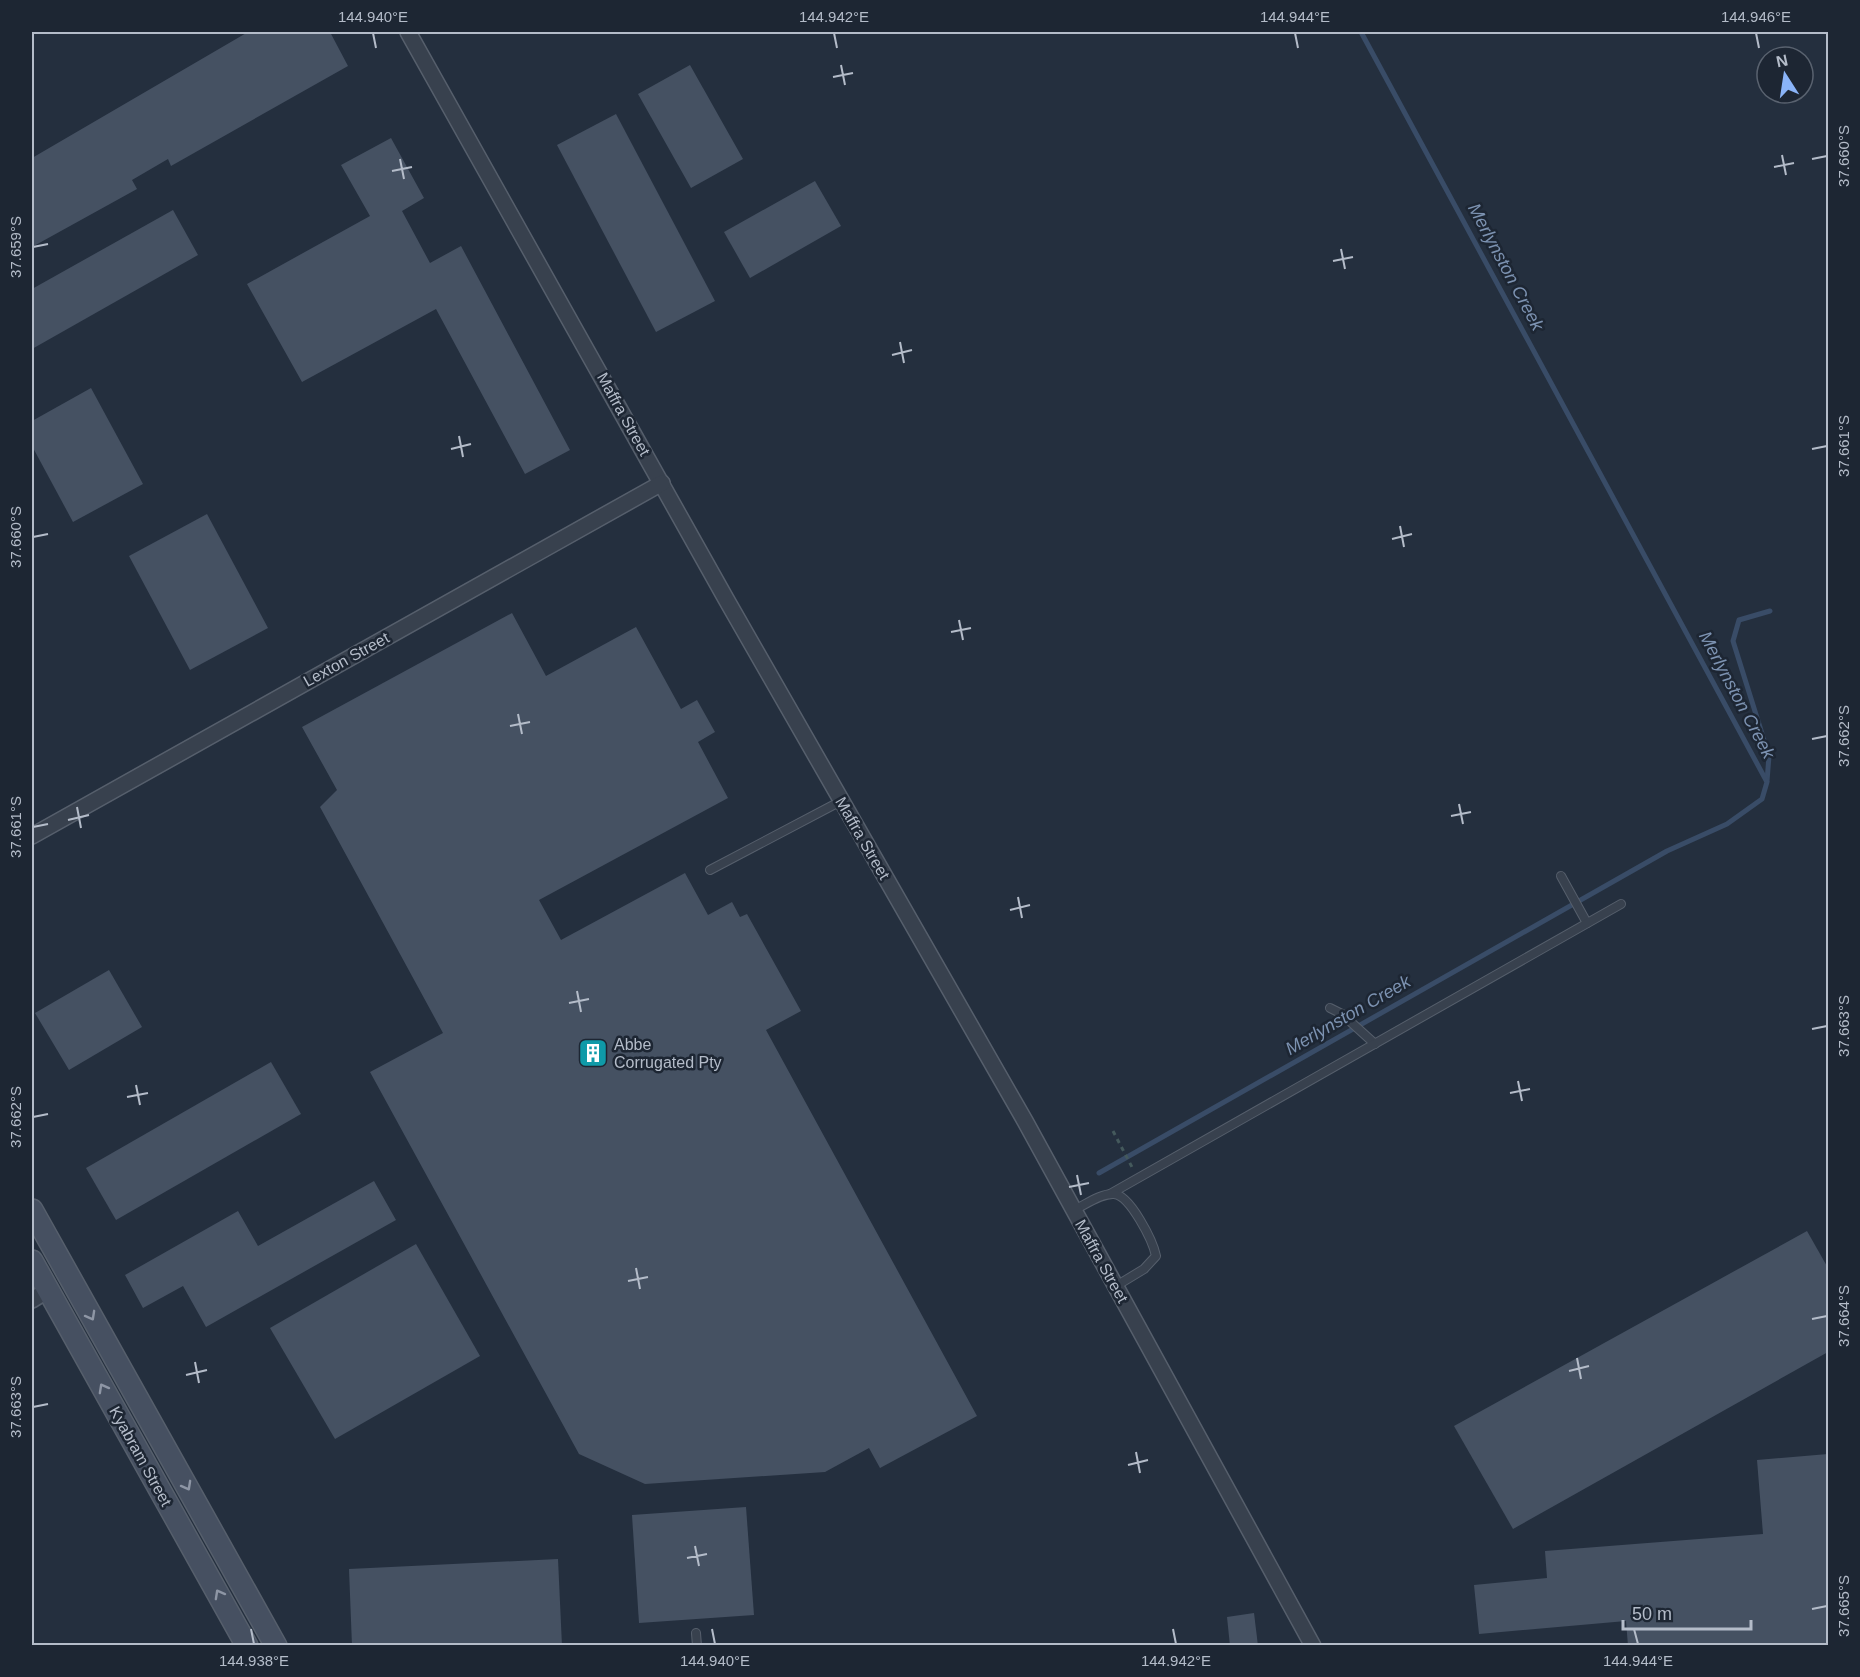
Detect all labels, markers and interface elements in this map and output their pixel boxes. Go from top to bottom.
text: 144.940°E [338,8,408,25]
text: 144.942°E [799,8,869,25]
text: 144.944°E [1260,8,1330,25]
text: 144.946°E [1721,8,1791,25]
north arrow [1755,45,1815,105]
text: N [1775,51,1789,70]
text: 37.660°S [1835,125,1852,187]
water label: Merlynston Creek [1464,200,1548,335]
text: 37.659°S [7,216,24,278]
street label: Maffra Street [594,370,654,459]
text: 37.661°S [1835,415,1852,477]
text: 37.660°S [7,506,24,568]
water label: Merlynston Creek [1695,628,1779,763]
street label: Lexton Street [301,629,392,690]
text: 37.662°S [1835,705,1852,767]
street label: Maffra Street [832,794,893,883]
text: 37.661°S [7,796,24,858]
water label: Merlynston Creek [1282,971,1415,1059]
text: 37.663°S [1835,995,1852,1057]
place label: Abbe Corrugated Pty [614,1036,722,1071]
building icon: Abbe Corrugated Pty [577,1037,609,1069]
text: 37.662°S [7,1086,24,1148]
street label: Maffra Street [1072,1217,1132,1306]
text: 37.664°S [1835,1285,1852,1347]
one-way arrow [84,1310,95,1320]
text: 37.663°S [7,1376,24,1438]
one-way arrow [99,1384,110,1394]
street label: Kyabram Street [106,1404,175,1509]
one-way arrow [179,1480,191,1490]
text: 37.665°S [1835,1575,1852,1637]
one-way arrow [215,1590,226,1601]
scale bar [1623,1593,1750,1631]
text: 50 m [1632,1604,1672,1624]
text: 144.938°E [219,1652,289,1669]
text: 144.940°E [680,1652,750,1669]
text: 144.942°E [1141,1652,1211,1669]
text: 144.944°E [1603,1652,1673,1669]

